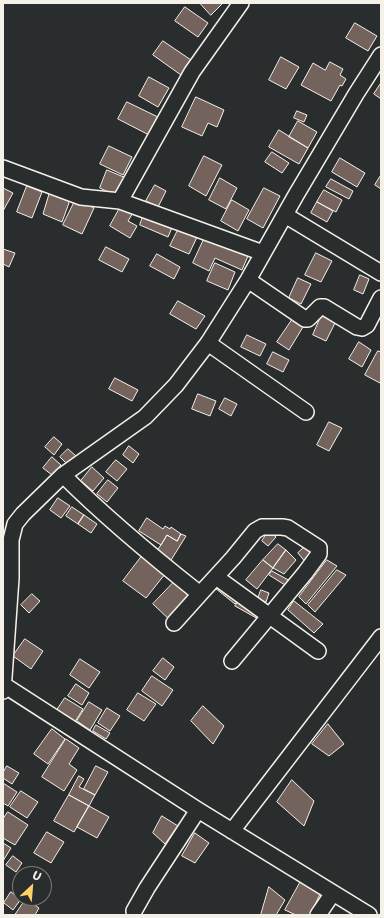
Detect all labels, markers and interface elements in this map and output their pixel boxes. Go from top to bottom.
north arrow [12,866,52,906]
text: U [30,866,45,885]

